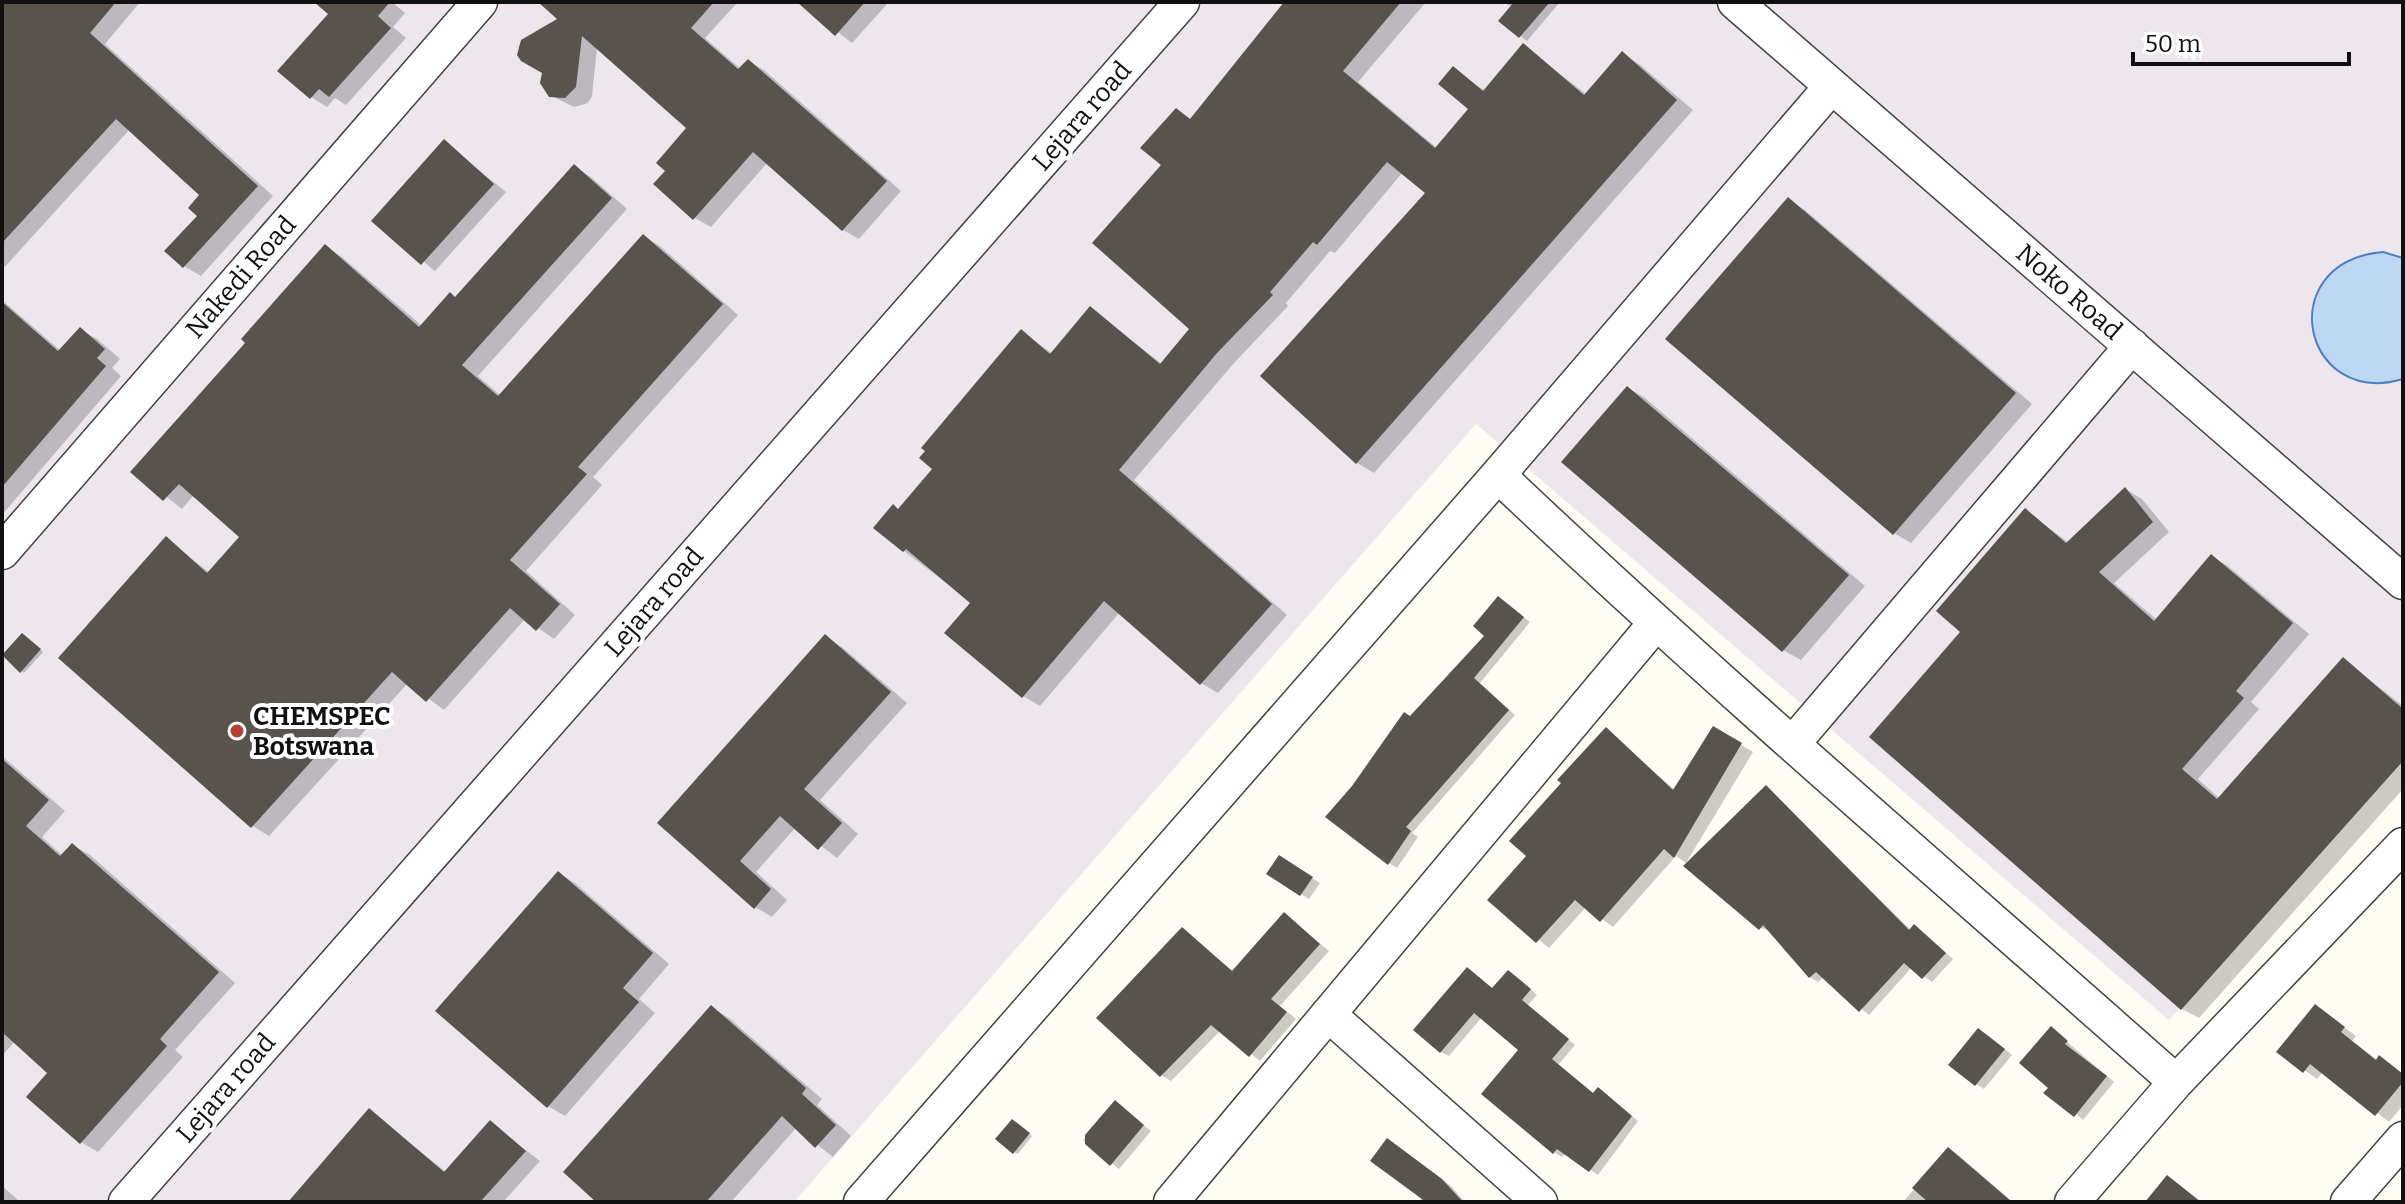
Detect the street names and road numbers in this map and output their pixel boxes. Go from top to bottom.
street label: Lejara road [1026,55,1138,177]
street label: Nakedi Road [179,209,303,345]
street label: Noko Road [2010,238,2128,346]
street label: Lejara road [598,541,710,663]
street label: Lejara road [170,1027,282,1149]

